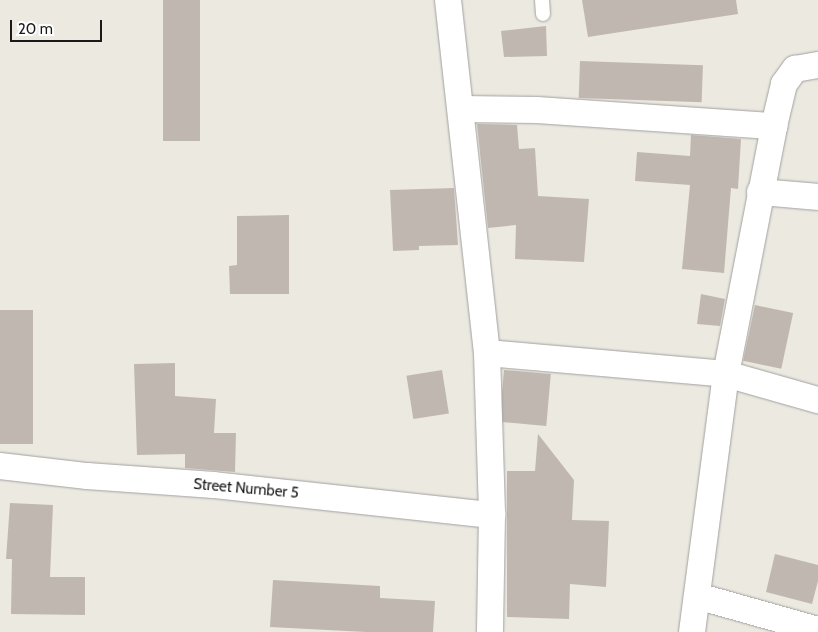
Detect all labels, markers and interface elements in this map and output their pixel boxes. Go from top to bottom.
scale bar [12,10,105,42]
text: 20 m [18,20,53,38]
street label: Street Number 5 [193,475,299,503]

